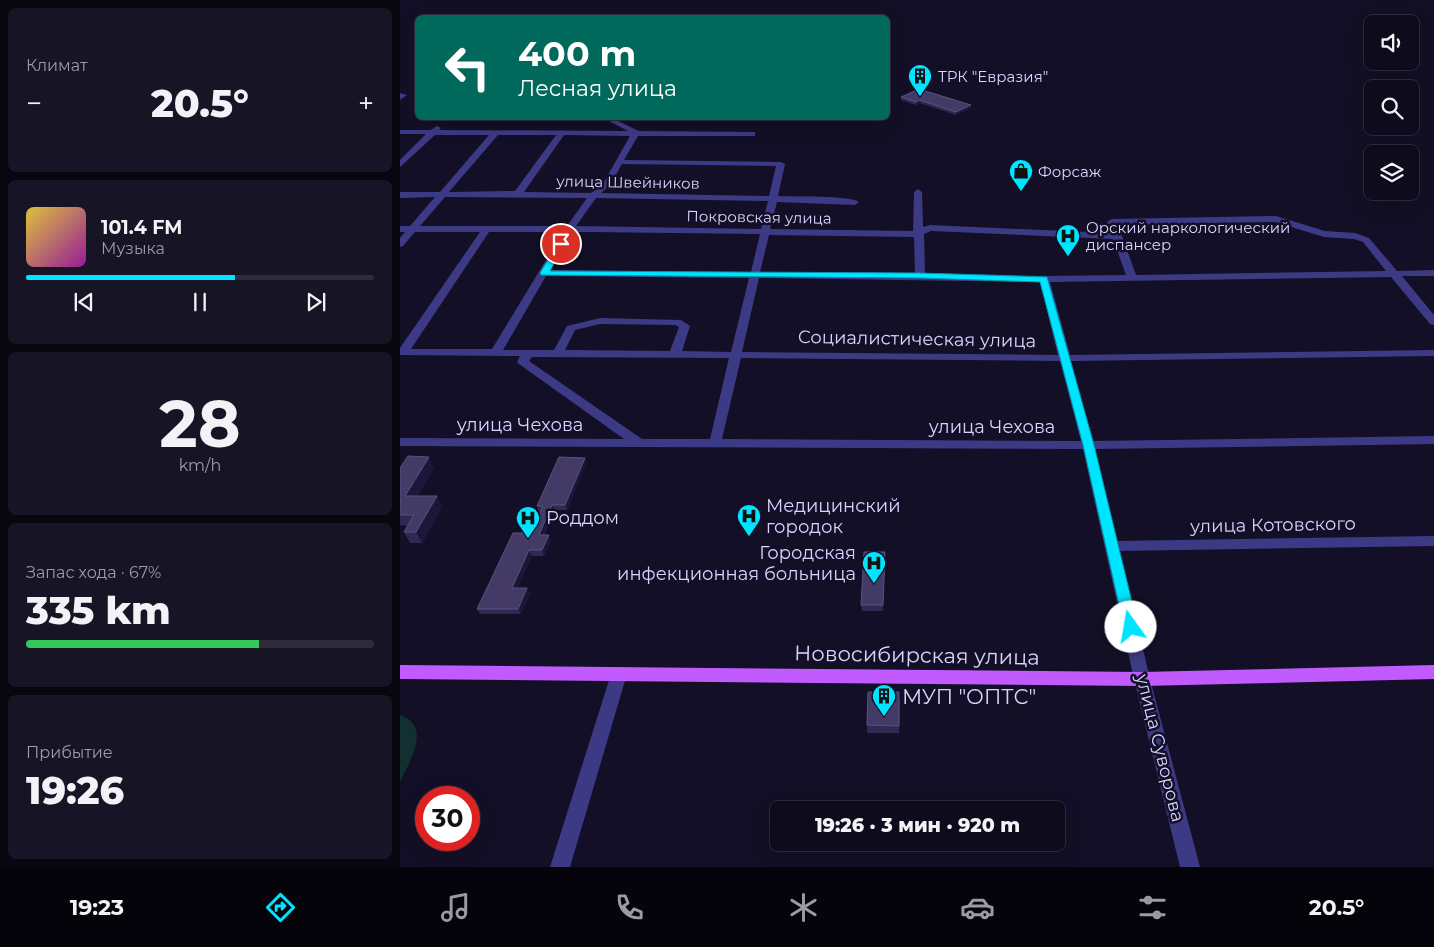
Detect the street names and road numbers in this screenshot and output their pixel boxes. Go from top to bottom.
street label: улица Швейников [555,171,700,193]
street label: Покровская улица [686,206,832,228]
street label: Социалистическая улица [798,326,1036,352]
street label: улица Чехова [456,414,583,436]
street label: улица Чехова [928,416,1055,438]
street label: улица Котовского [1189,513,1356,537]
street label: Новосибирская улица [794,640,1040,670]
street label: улица Суворова [1131,671,1189,824]

